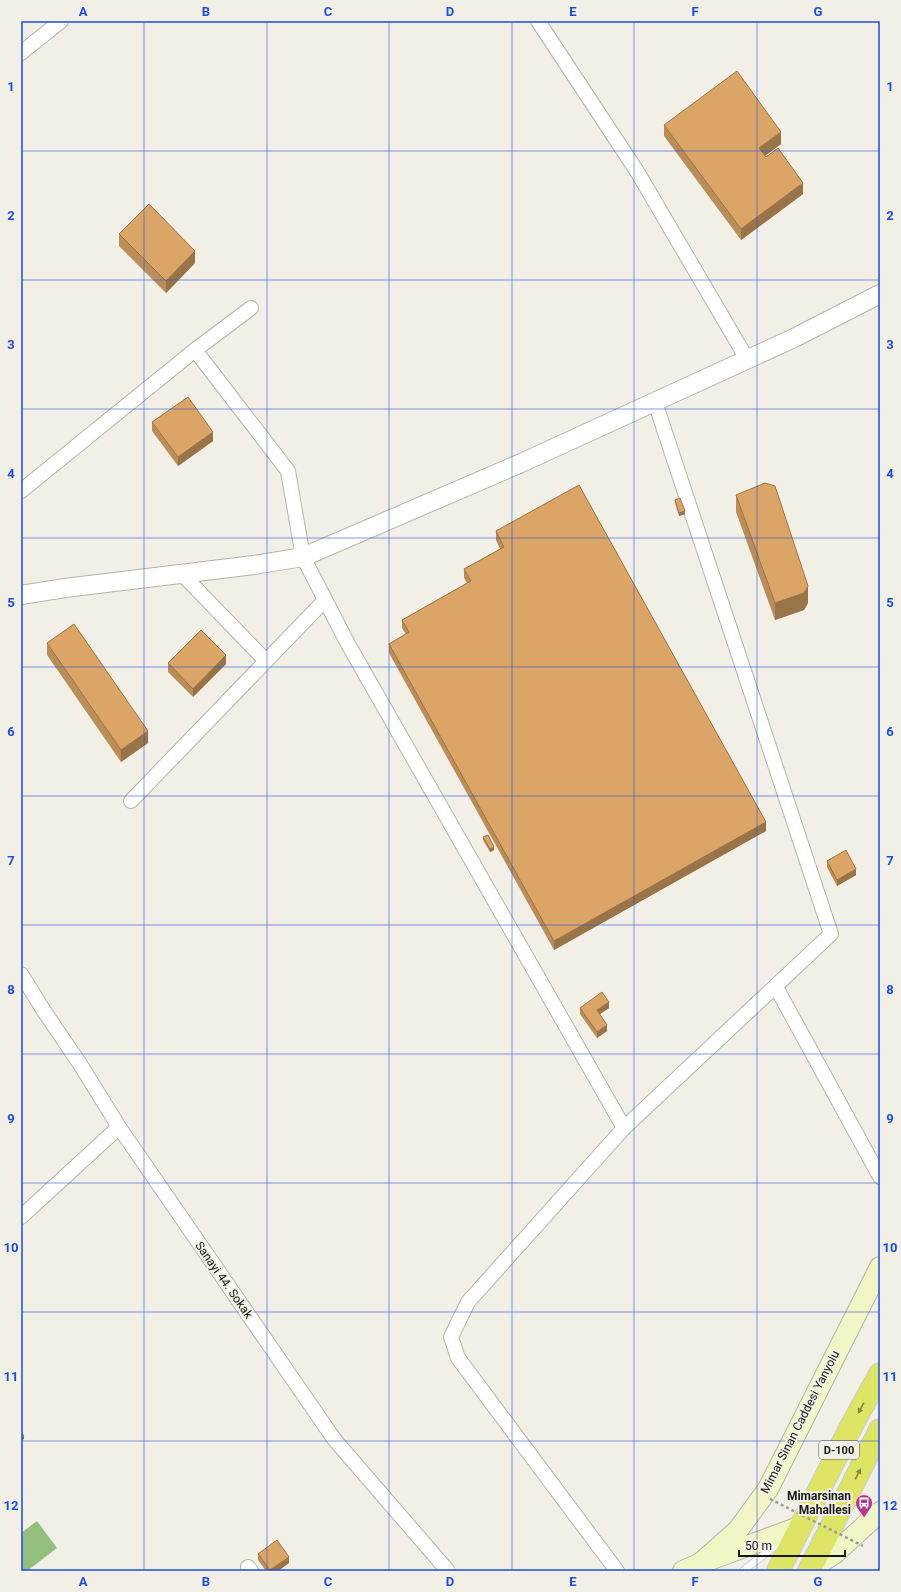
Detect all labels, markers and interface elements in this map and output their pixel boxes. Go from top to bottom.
text: A [79,4,88,19]
text: B [202,4,210,19]
text: C [324,4,333,19]
text: D [446,4,454,19]
text: E [569,4,577,19]
text: F [691,4,699,19]
text: G [814,4,823,19]
text: 1 [7,79,15,94]
text: 1 [886,79,894,94]
text: 2 [7,208,15,223]
text: 2 [886,208,894,223]
text: 3 [7,337,15,352]
text: 3 [886,337,894,352]
text: 4 [7,466,15,481]
text: 4 [886,466,894,481]
text: 5 [7,595,15,610]
text: 5 [886,595,894,610]
text: 6 [7,724,15,739]
text: 6 [886,724,894,739]
text: 7 [7,853,15,868]
text: 7 [886,853,894,868]
text: 8 [7,982,15,997]
text: 8 [886,982,894,997]
text: 9 [7,1111,15,1126]
text: 9 [886,1111,894,1126]
street label: Sanayi 44. Sokak [192,1239,256,1322]
text: 10 [4,1240,18,1255]
text: 10 [883,1240,897,1255]
street label: Mimar Sinan Caddesi Yanyolu [758,1348,842,1496]
text: 11 [4,1369,18,1384]
text: 11 [883,1369,897,1384]
one-way arrow [858,1402,865,1414]
road number: D-100 [819,1441,859,1459]
one-way arrow [855,1468,861,1479]
place label: Mimarsinan Mahallesi [787,1489,851,1517]
bus stop icon: Mimarsinan Mahallesi [854,1493,874,1518]
text: 12 [4,1498,18,1513]
text: 12 [883,1498,897,1513]
scale bar [739,1532,845,1558]
text: 50 m [745,1539,772,1553]
text: A [79,1574,88,1589]
text: B [202,1574,210,1589]
text: C [324,1574,333,1589]
text: D [446,1574,454,1589]
text: E [569,1574,577,1589]
text: F [691,1574,699,1589]
text: G [814,1574,823,1589]

